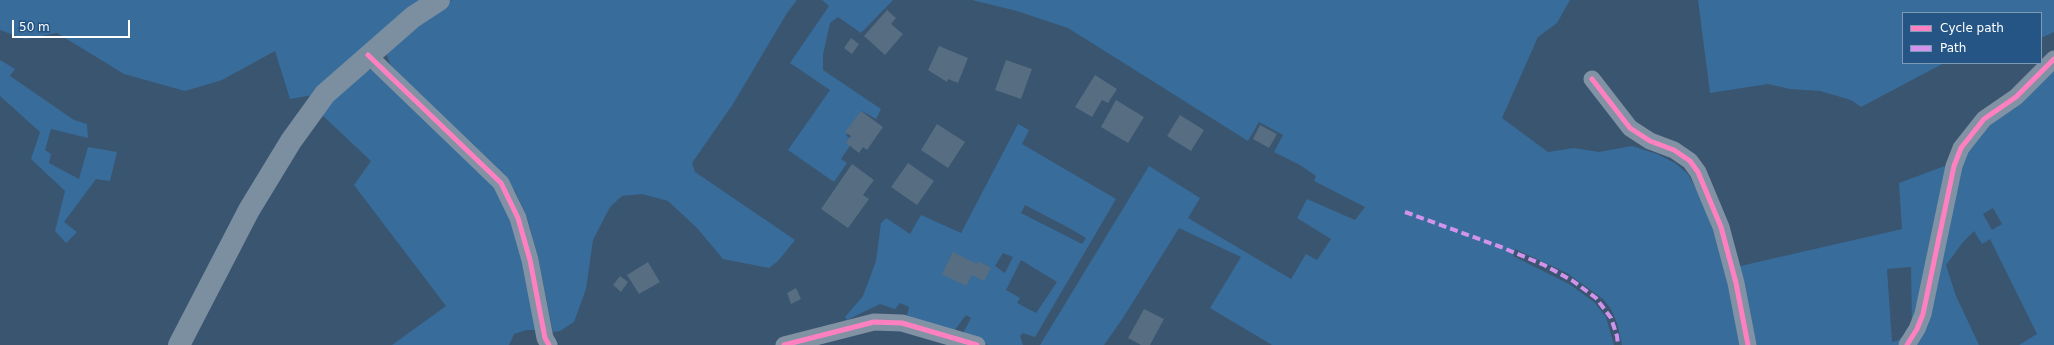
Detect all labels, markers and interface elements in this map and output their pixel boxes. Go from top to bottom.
scale bar [14,12,132,38]
legend [1902,12,2042,64]
text: 50 m [19,20,50,34]
text: Cycle path [1940,21,2004,35]
text: Path [1940,41,1966,55]

